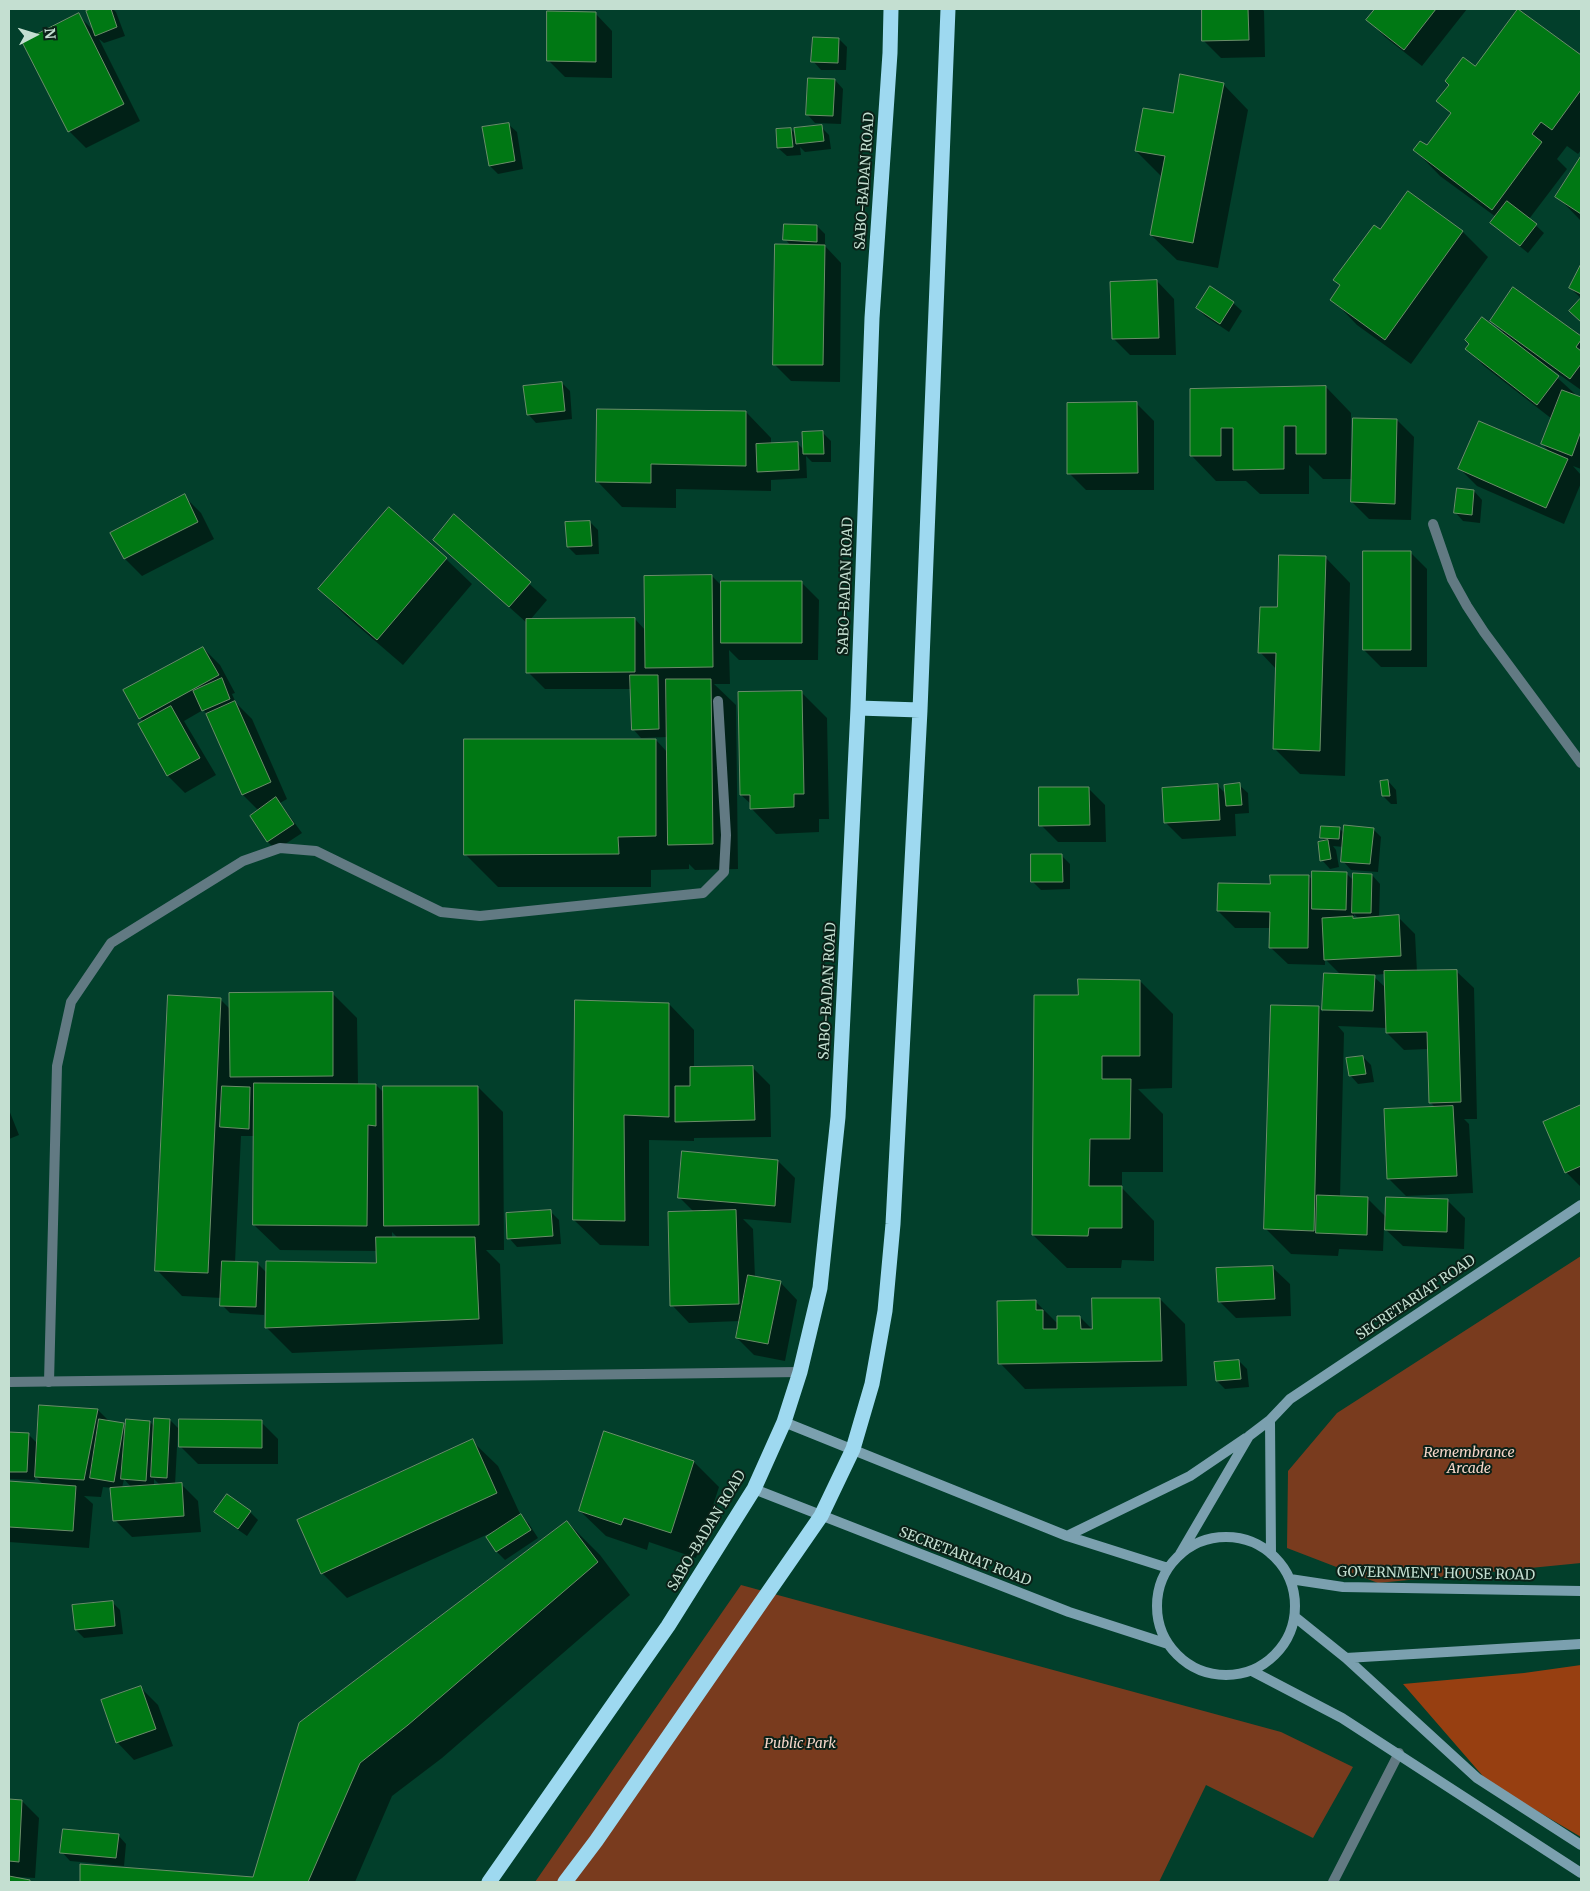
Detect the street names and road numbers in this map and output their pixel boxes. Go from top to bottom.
street label: SABO-BADAN ROAD [852,112,878,250]
street label: SABO-BADAN ROAD [835,517,857,655]
street label: SABO-BADAN ROAD [816,922,840,1060]
street label: SECRETARIAT ROAD [1353,1252,1479,1344]
street label: SABO-BADAN ROAD [664,1468,750,1594]
street label: SECRETARIAT ROAD [896,1524,1034,1590]
street label: GOVERNMENT HOUSE ROAD [1337,1564,1535,1584]

